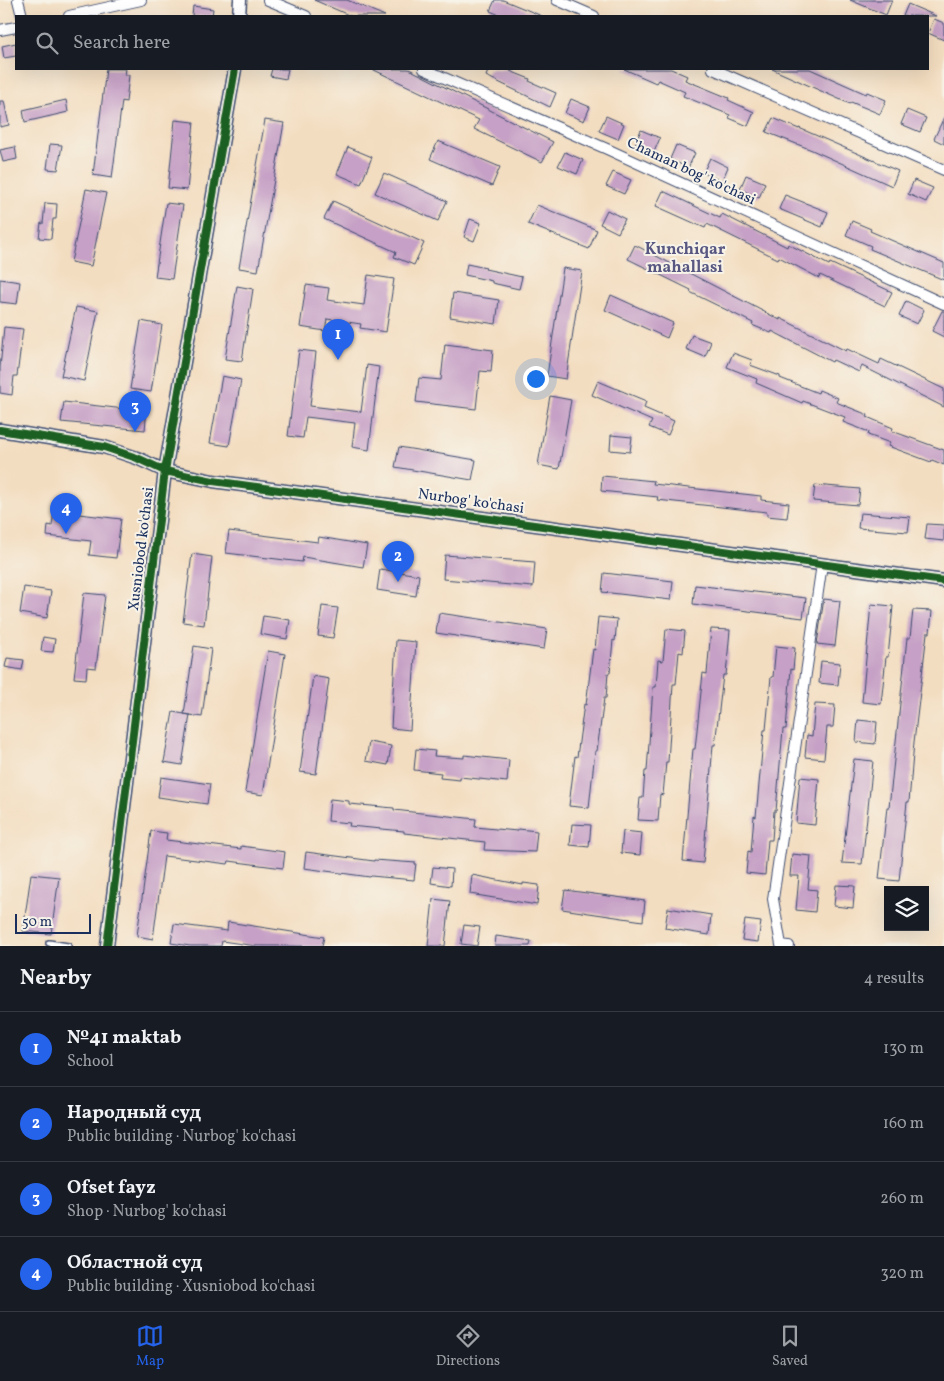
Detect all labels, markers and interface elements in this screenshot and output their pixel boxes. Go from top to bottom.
search box [15,15,929,70]
icon: search [33,29,61,57]
text: Search here [73,30,170,56]
street label: Chaman bog' ko'chasi [623,133,759,211]
district label: Kunchiqar mahallasi [645,239,726,279]
pin: 1 [322,319,354,360]
your location [523,366,549,392]
pin: 3 [119,391,151,432]
street label: Nurbog' ko'chasi [417,484,525,520]
street label: Xusniobod ko'chasi [124,486,160,612]
pin: 4 [50,493,82,534]
pin: 2 [382,541,414,582]
map controls [884,886,929,931]
button: layers [884,886,929,931]
scale bar [15,911,91,934]
text: 50 m [22,913,52,932]
text: Nearby [20,964,91,993]
text: 4 results [864,968,924,990]
text: №41 maktab [67,1025,181,1051]
text: 1 [33,1038,39,1060]
text: 130 m [883,1038,924,1060]
text: School [67,1051,114,1073]
text: Народный суд [67,1100,201,1126]
text: 2 [32,1113,40,1135]
text: 160 m [883,1113,924,1135]
text: Public building · Nurbog' ko'chasi [67,1126,296,1148]
text: Ofset fayz [67,1175,156,1201]
text: 3 [32,1188,40,1210]
text: 260 m [880,1188,924,1210]
text: Shop · Nurbog' ko'chasi [67,1201,227,1223]
text: Областной суд [67,1250,202,1276]
text: 4 [31,1263,41,1285]
text: 320 m [880,1263,924,1285]
text: Public building · Xusniobod ko'chasi [67,1276,315,1298]
tab: Map [136,1322,164,1371]
tab: Directions [436,1322,500,1371]
tab: Saved [772,1322,808,1371]

